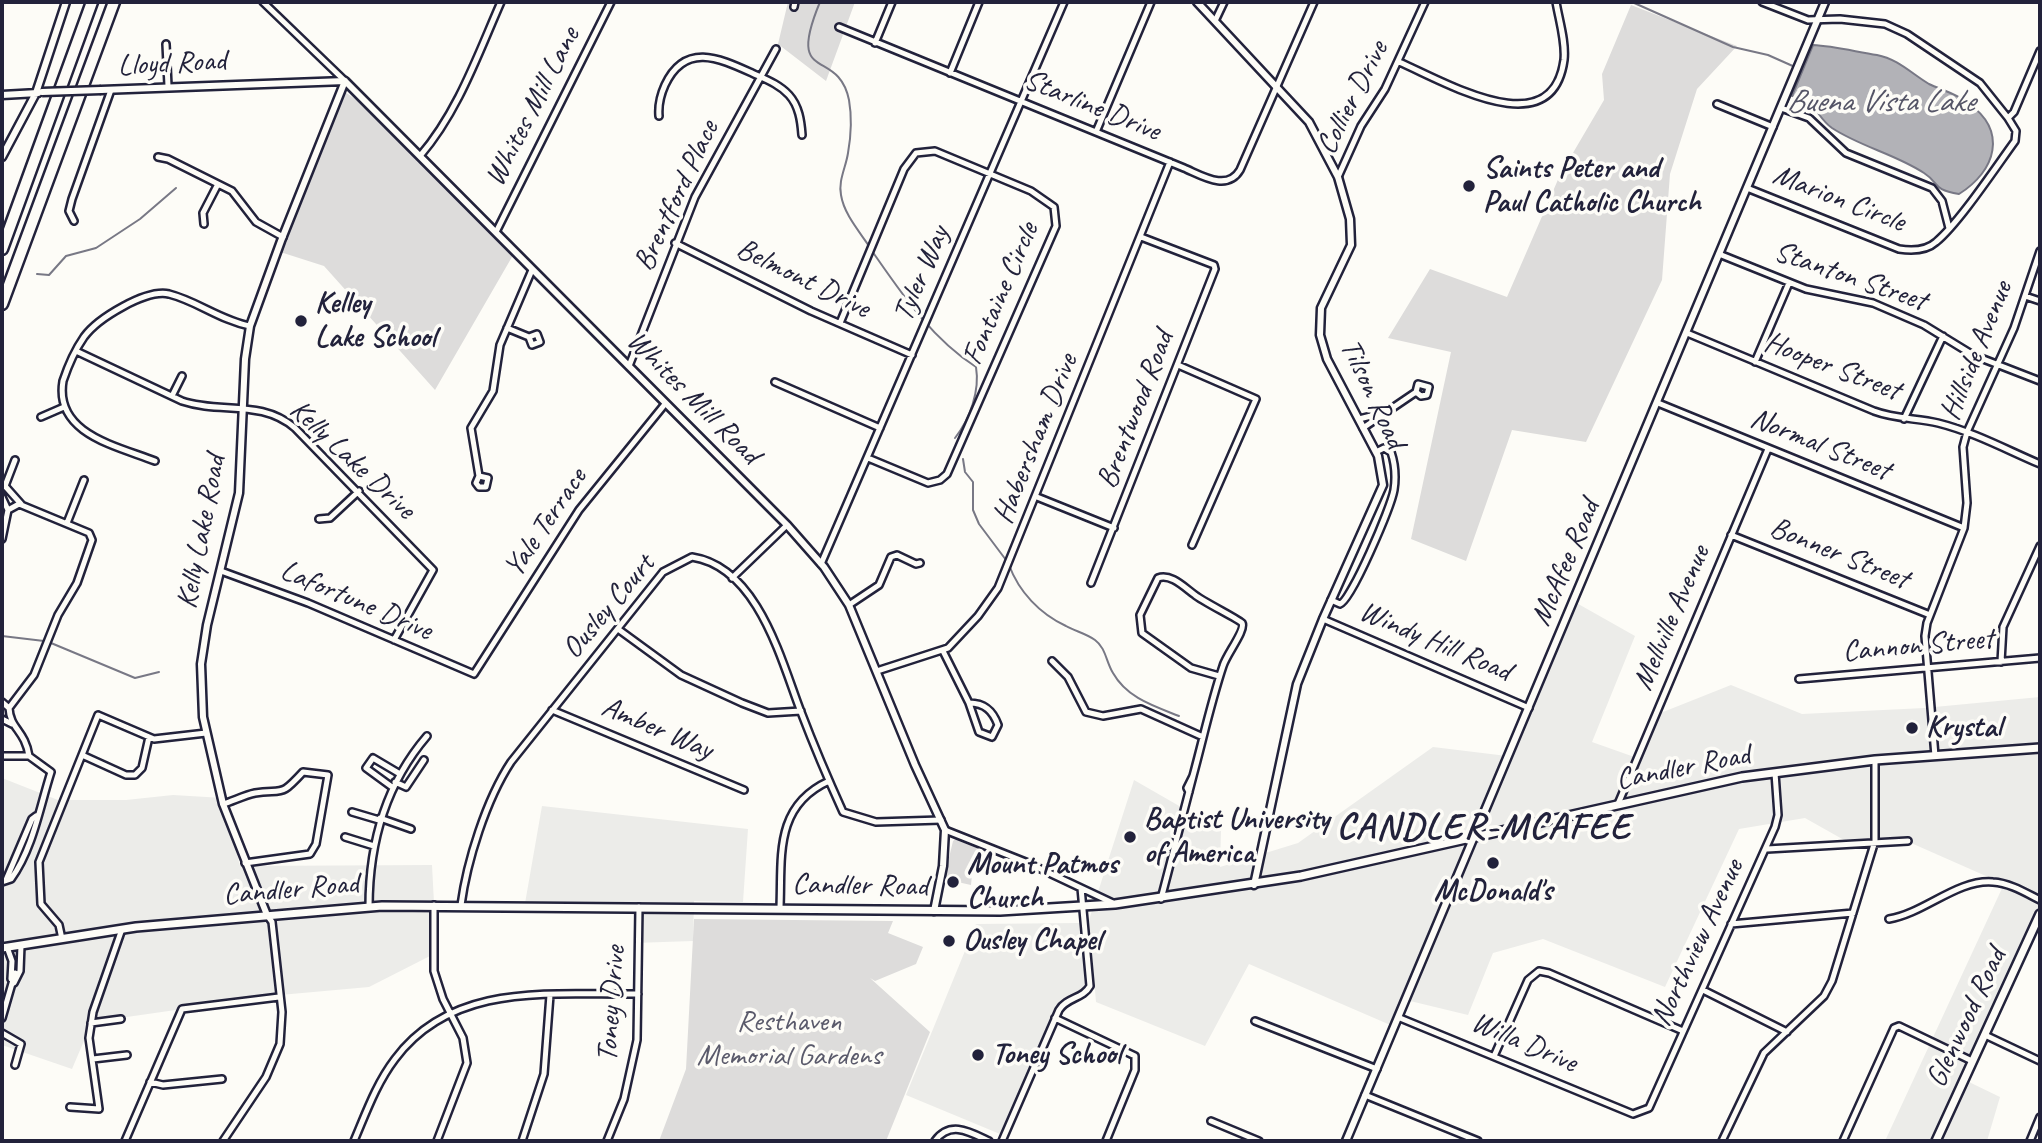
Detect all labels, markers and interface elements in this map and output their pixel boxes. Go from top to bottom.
street label: Whites Mill Lane [478,22,588,192]
street label: Collier Drive [1309,35,1397,161]
street label: Lloyd Road [117,43,227,85]
street label: Starline Drive [1018,62,1166,150]
water label: Buena Vista Lake [1786,84,1974,122]
street label: Brentford Place [627,115,727,277]
place label: Saints Peter and Paul Catholic Church [1483,151,1701,222]
street label: Marion Circle [1768,157,1910,241]
marker: Saints Peter and Paul Catholic Church [1461,178,1477,194]
street label: Fontaine Circle [955,217,1047,371]
street label: Tyler Way [886,221,958,327]
street label: Belmont Drive [730,231,876,327]
street label: Stanton Street [1769,234,1931,320]
street label: Hillside Avenue [1933,276,2021,426]
place label: Kelley Lake School [315,286,436,356]
marker: Kelley Lake School [293,313,309,329]
street label: Whites Mill Road [619,324,767,472]
street label: Hooper Street [1759,325,1905,409]
street label: Brentwood Road [1090,326,1182,494]
street label: Tilson Road [1331,334,1413,454]
street label: Habersham Drive [986,349,1086,529]
street label: Kelly Lake Drive [282,393,422,527]
street label: Normal Street [1745,401,1895,489]
street label: Kelly Lake Road [169,452,235,612]
street label: Yale Terrace [497,462,595,584]
street label: McAfee Road [1523,495,1609,631]
street label: Bonner Street [1764,510,1914,598]
street label: Mellville Avenue [1625,540,1719,696]
street label: Ousley Court [555,548,663,666]
street label: Lafortune Drive [275,553,437,649]
street label: Windy Hill Road [1354,594,1516,690]
street label: Cannon Street [1841,621,1995,671]
street label: Amber Way [596,690,718,768]
place label: Krystal [1926,710,2001,746]
marker: Krystal [1904,720,1920,736]
street label: Candler Road [1613,737,1753,799]
place label: Baptist University of America [1144,802,1329,872]
district label: CANDLER-MCAFEE [1340,806,1628,850]
marker: Baptist University of America [1122,829,1138,845]
place label: Mount Patmos Church [967,847,1118,917]
street label: Northview Avenue [1644,854,1752,1032]
marker: McDonald's [1485,855,1501,871]
street label: Candler Road [222,866,360,914]
street label: Candler Road [792,867,928,905]
marker: Mount Patmos Church [945,874,961,890]
place label: McDonald's [1434,874,1552,910]
place label: Ousley Chapel [963,923,1101,959]
marker: Ousley Chapel [941,933,957,949]
street label: Glenwood Road [1919,943,2015,1093]
street label: Toney Drive [590,945,634,1063]
park label: Resthaven Memorial Gardens [697,1004,881,1074]
street label: Willa Drive [1466,1005,1582,1081]
place label: Toney School [992,1037,1121,1073]
marker: Toney School [970,1047,986,1063]

